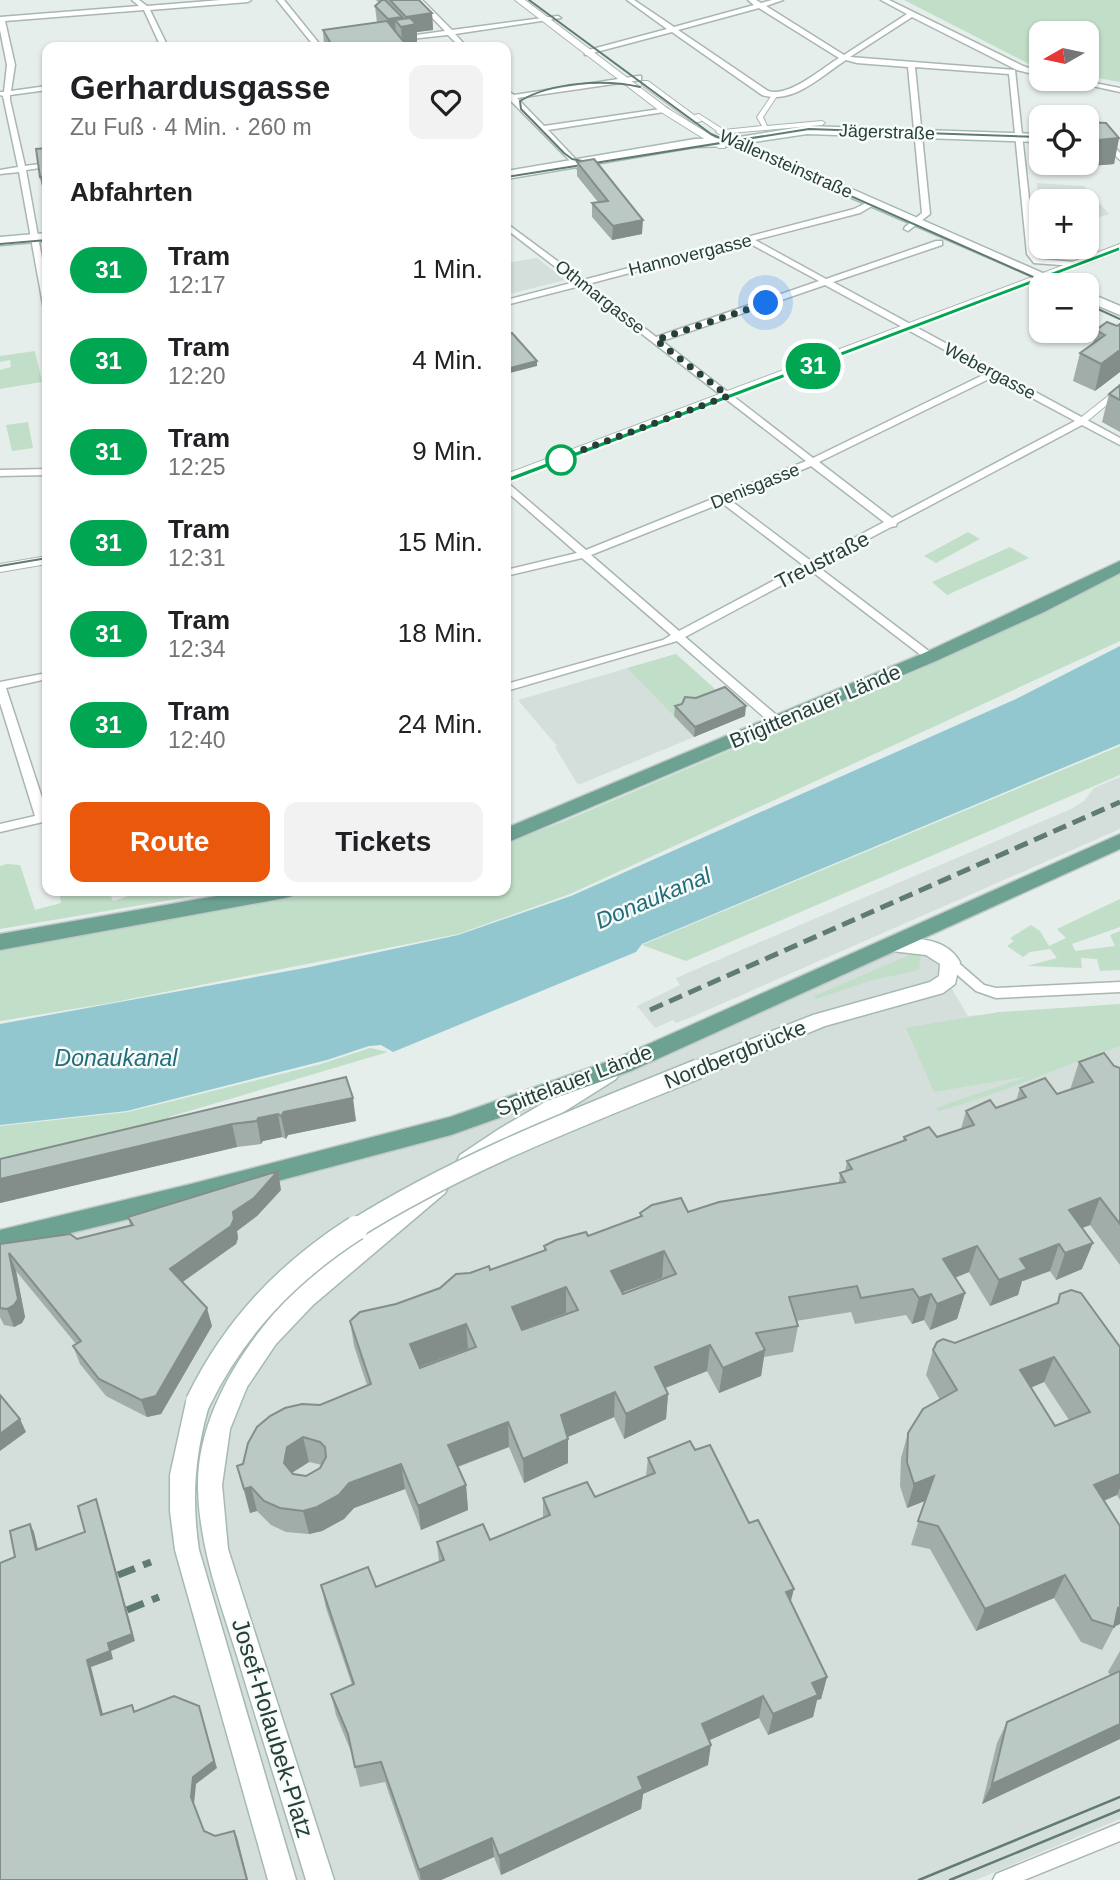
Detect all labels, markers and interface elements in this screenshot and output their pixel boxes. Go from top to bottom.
north arrow [1029,21,1099,91]
map controls [1029,21,1099,343]
button: heart [409,65,483,139]
text: Gerhardusgasse [70,69,330,106]
button: locate [1029,105,1099,175]
text: Zu Fuß · 4 Min. · 260 m [70,114,312,140]
street label: Jägerstraße [839,120,935,144]
street label: Wallensteinstraße [716,126,856,202]
text: Abfahrten [70,177,193,207]
button: + [1029,189,1099,259]
street label: Hannovergasse [626,230,754,280]
text: Tram [168,241,230,271]
text: 1 Min. [412,254,483,284]
text: 31 [95,256,122,283]
street label: Othmargasse [551,256,649,338]
text: 12:17 [168,272,226,298]
button: − [1029,273,1099,343]
your location [748,285,783,320]
text: Tram [168,332,230,362]
street label: Webergasse [941,339,1039,403]
line badge: 31 [782,343,844,389]
text: 4 Min. [412,345,483,375]
text: 31 [95,347,122,374]
text: 31 [800,352,826,379]
text: 12:20 [168,363,226,389]
text: Tram [168,423,230,453]
text: 9 Min. [412,436,483,466]
text: 31 [95,438,122,465]
unlabelled marker [546,445,576,475]
text: 12:25 [168,454,226,480]
street label: Denisgasse [708,459,802,513]
text: Tram [168,514,230,544]
text: 15 Min. [398,527,483,557]
street label: Treustraße [771,527,873,593]
text: 31 [95,529,122,556]
text: 12:31 [168,545,226,571]
text: Tram [168,605,230,635]
text: 18 Min. [398,618,483,648]
text: 31 [95,620,122,647]
text: 12:34 [168,636,226,662]
street label: Brigittenauer Lände [726,660,904,752]
text: Tram [168,696,230,726]
text: 24 Min. [398,709,483,739]
text: 31 [95,711,122,738]
text: 12:40 [168,727,226,753]
button: Route [70,802,270,882]
button: Tickets [284,802,483,882]
water label: Donaukanal [591,862,715,934]
street label: Nordbergbrücke [661,1015,809,1093]
street label: Spittelauer Lände [493,1040,655,1120]
water label: Donaukanal [55,1045,178,1071]
street label: Josef-Holaubek-Platz [227,1615,319,1841]

